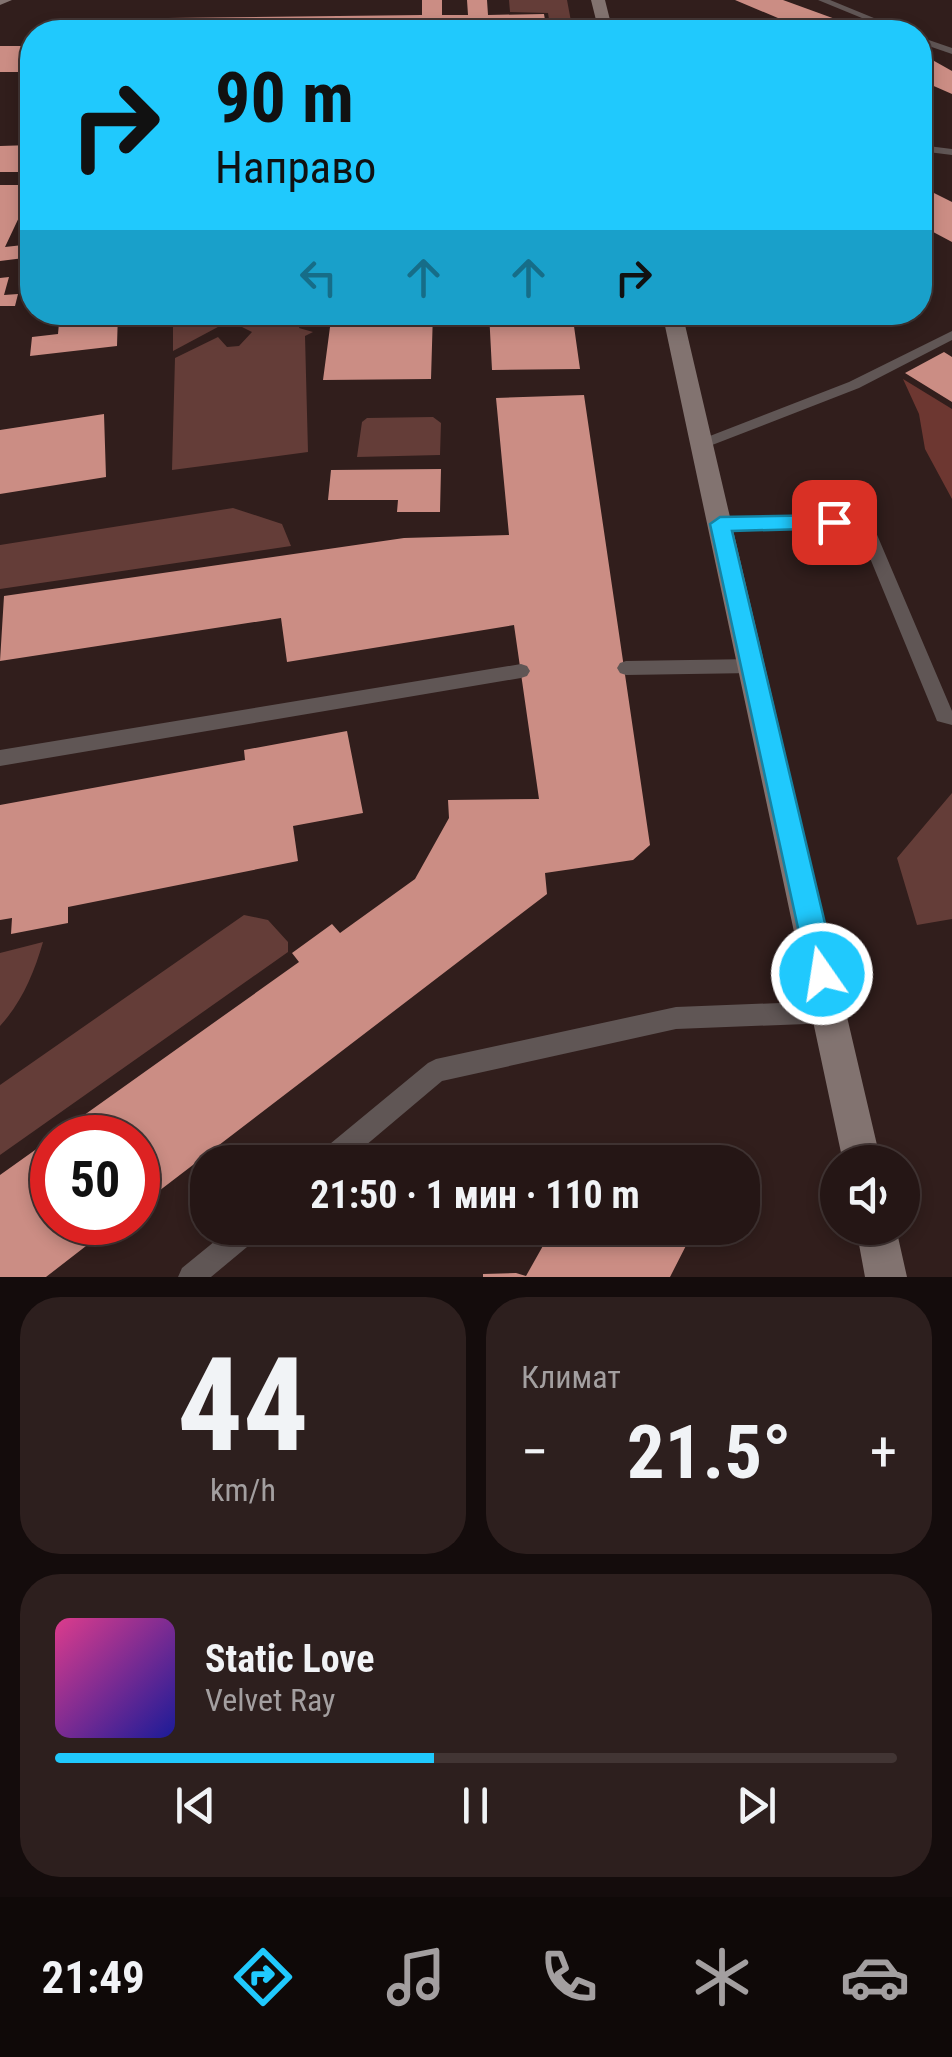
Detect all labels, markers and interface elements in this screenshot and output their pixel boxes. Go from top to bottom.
text: 90 m [215,57,354,139]
icon: right [50,60,180,190]
text: Направо [215,141,376,194]
icon: left [291,250,346,305]
icon: ahead [396,250,451,305]
icon: ahead [501,250,556,305]
icon: right [606,250,661,305]
pin [792,480,877,565]
icon: arrive [807,495,862,550]
position arrow [770,922,874,1026]
speed limit sign: 50 [30,1115,160,1245]
map controls [820,1145,920,1245]
button: sound [820,1145,920,1245]
text: 21:50 · 1 мин · 110 m [310,1173,640,1217]
text: 44 [177,1329,309,1482]
text: Климат [521,1358,621,1396]
text: 21.5° [627,1408,791,1496]
text: − [521,1420,549,1484]
text: + [870,1420,897,1484]
text: km/h [210,1471,276,1509]
text: Static Love [205,1637,374,1681]
text: Velvet Ray [205,1681,335,1719]
icon: previous [168,1778,223,1833]
icon: pause [448,1778,503,1833]
icon: next [729,1778,784,1833]
icon: directions [228,1942,298,2012]
icon: music [381,1942,451,2012]
icon: phone [534,1942,604,2012]
icon: climate [687,1942,757,2012]
icon: car [840,1942,910,2012]
text: 21:49 [42,1951,145,2004]

